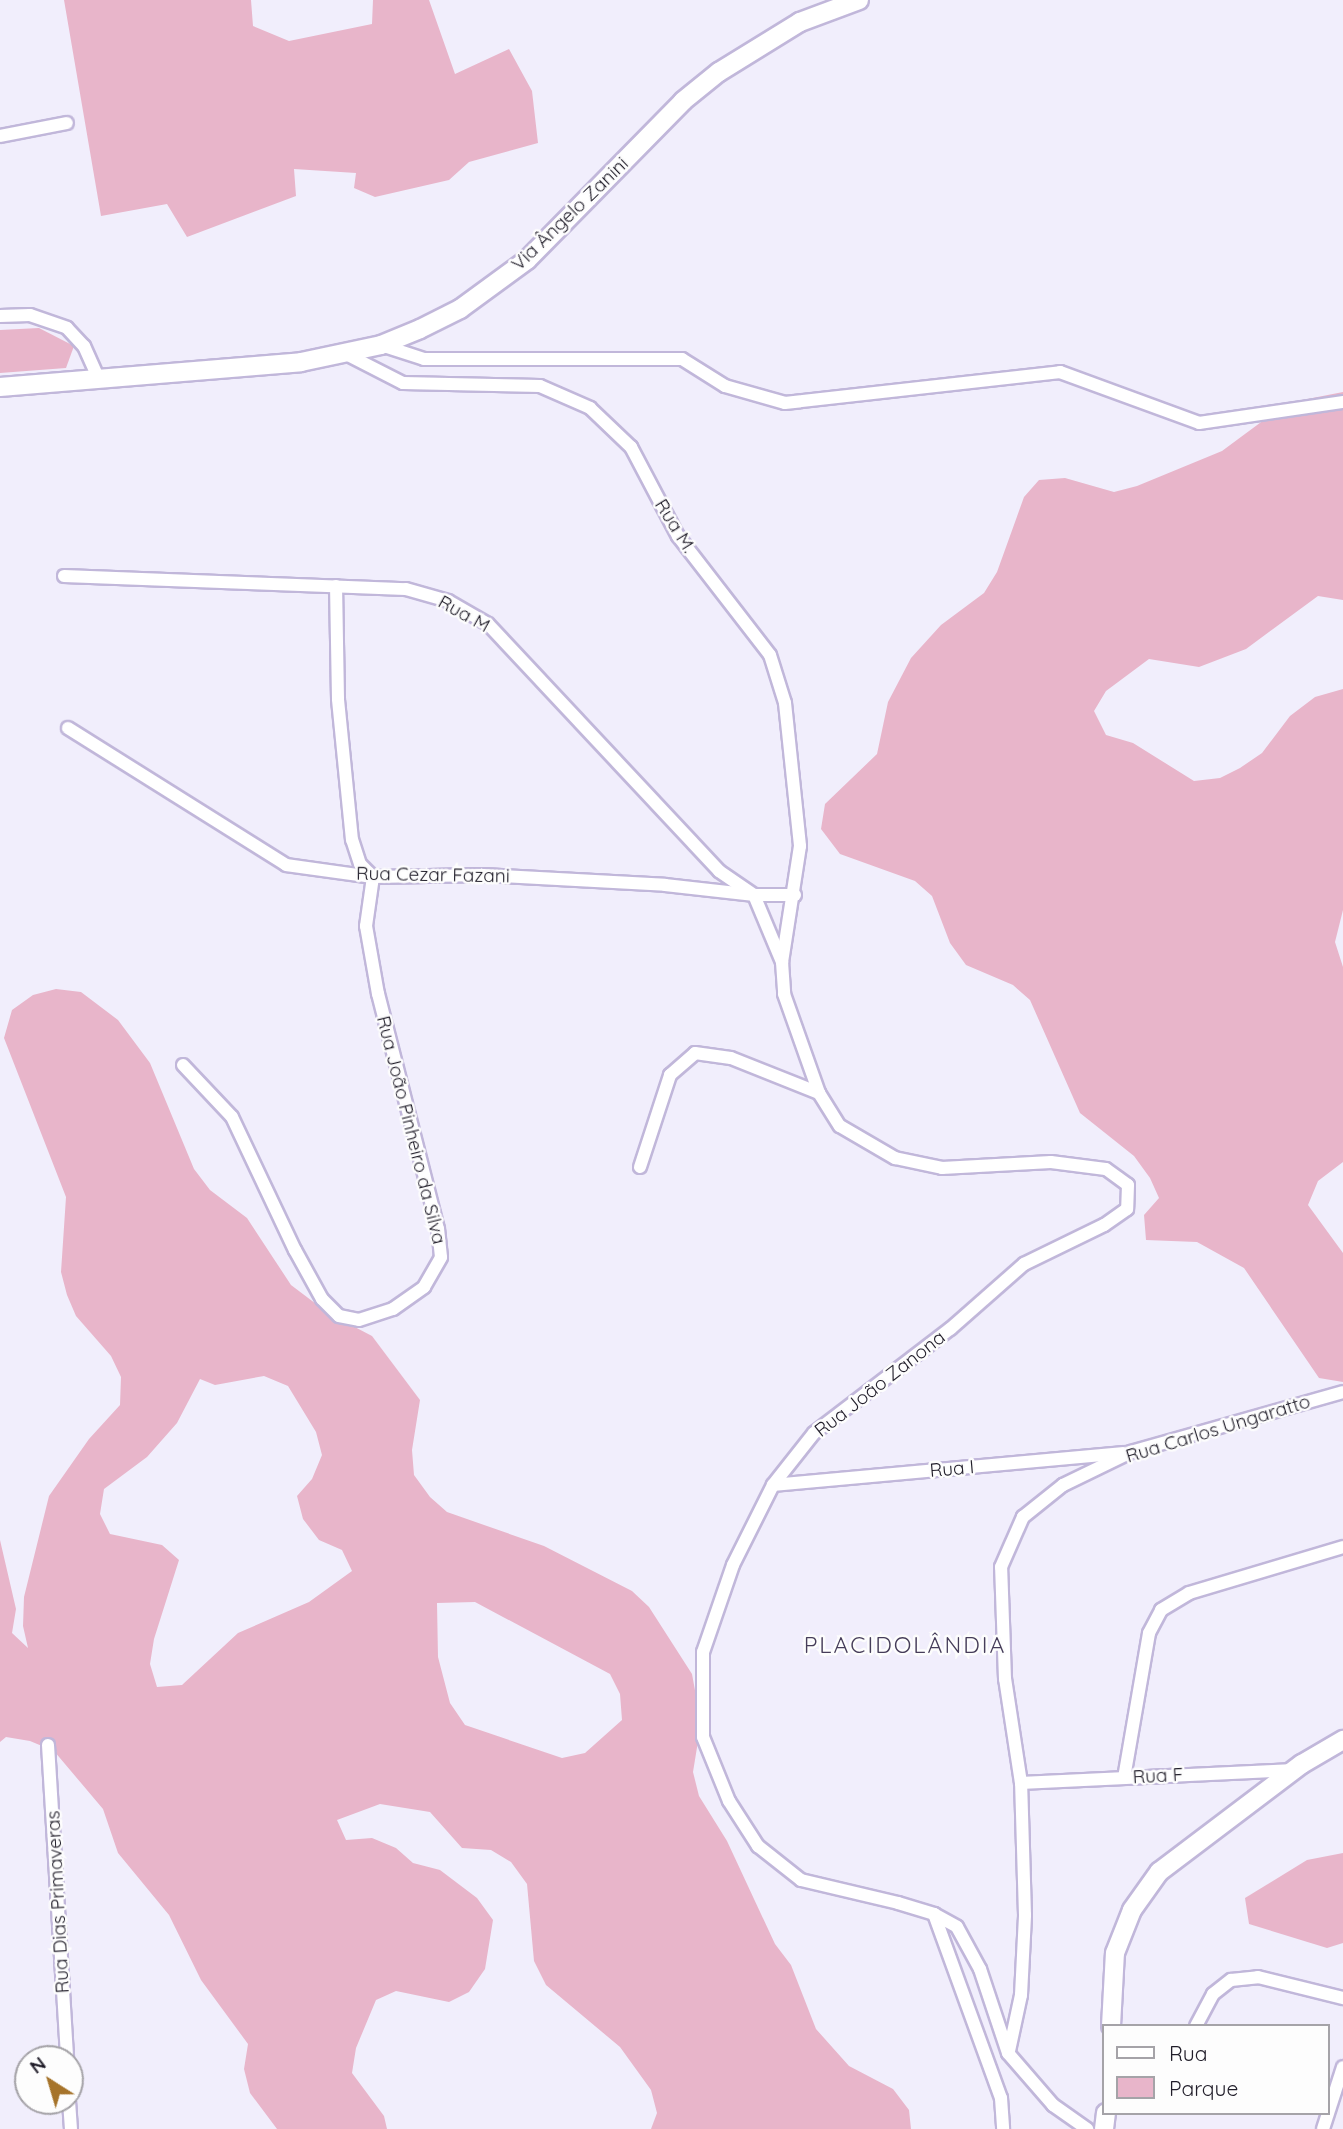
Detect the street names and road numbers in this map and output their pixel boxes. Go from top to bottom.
street label: Via Ângelo Zanini [507,152,633,276]
street label: Rua M. [650,495,700,557]
street label: Rua M [434,591,494,637]
street label: Rua Cezar Fazani [356,862,510,888]
street label: Rua João Pinheiro da Silva [372,1013,450,1247]
street label: Rua João Zanona [810,1326,950,1442]
street label: Rua Carlos Ungaratto [1123,1390,1313,1468]
street label: Rua I [929,1456,975,1482]
street label: Rua F [1132,1763,1184,1789]
street label: Rua Dias Primaveras [42,1810,74,1994]

